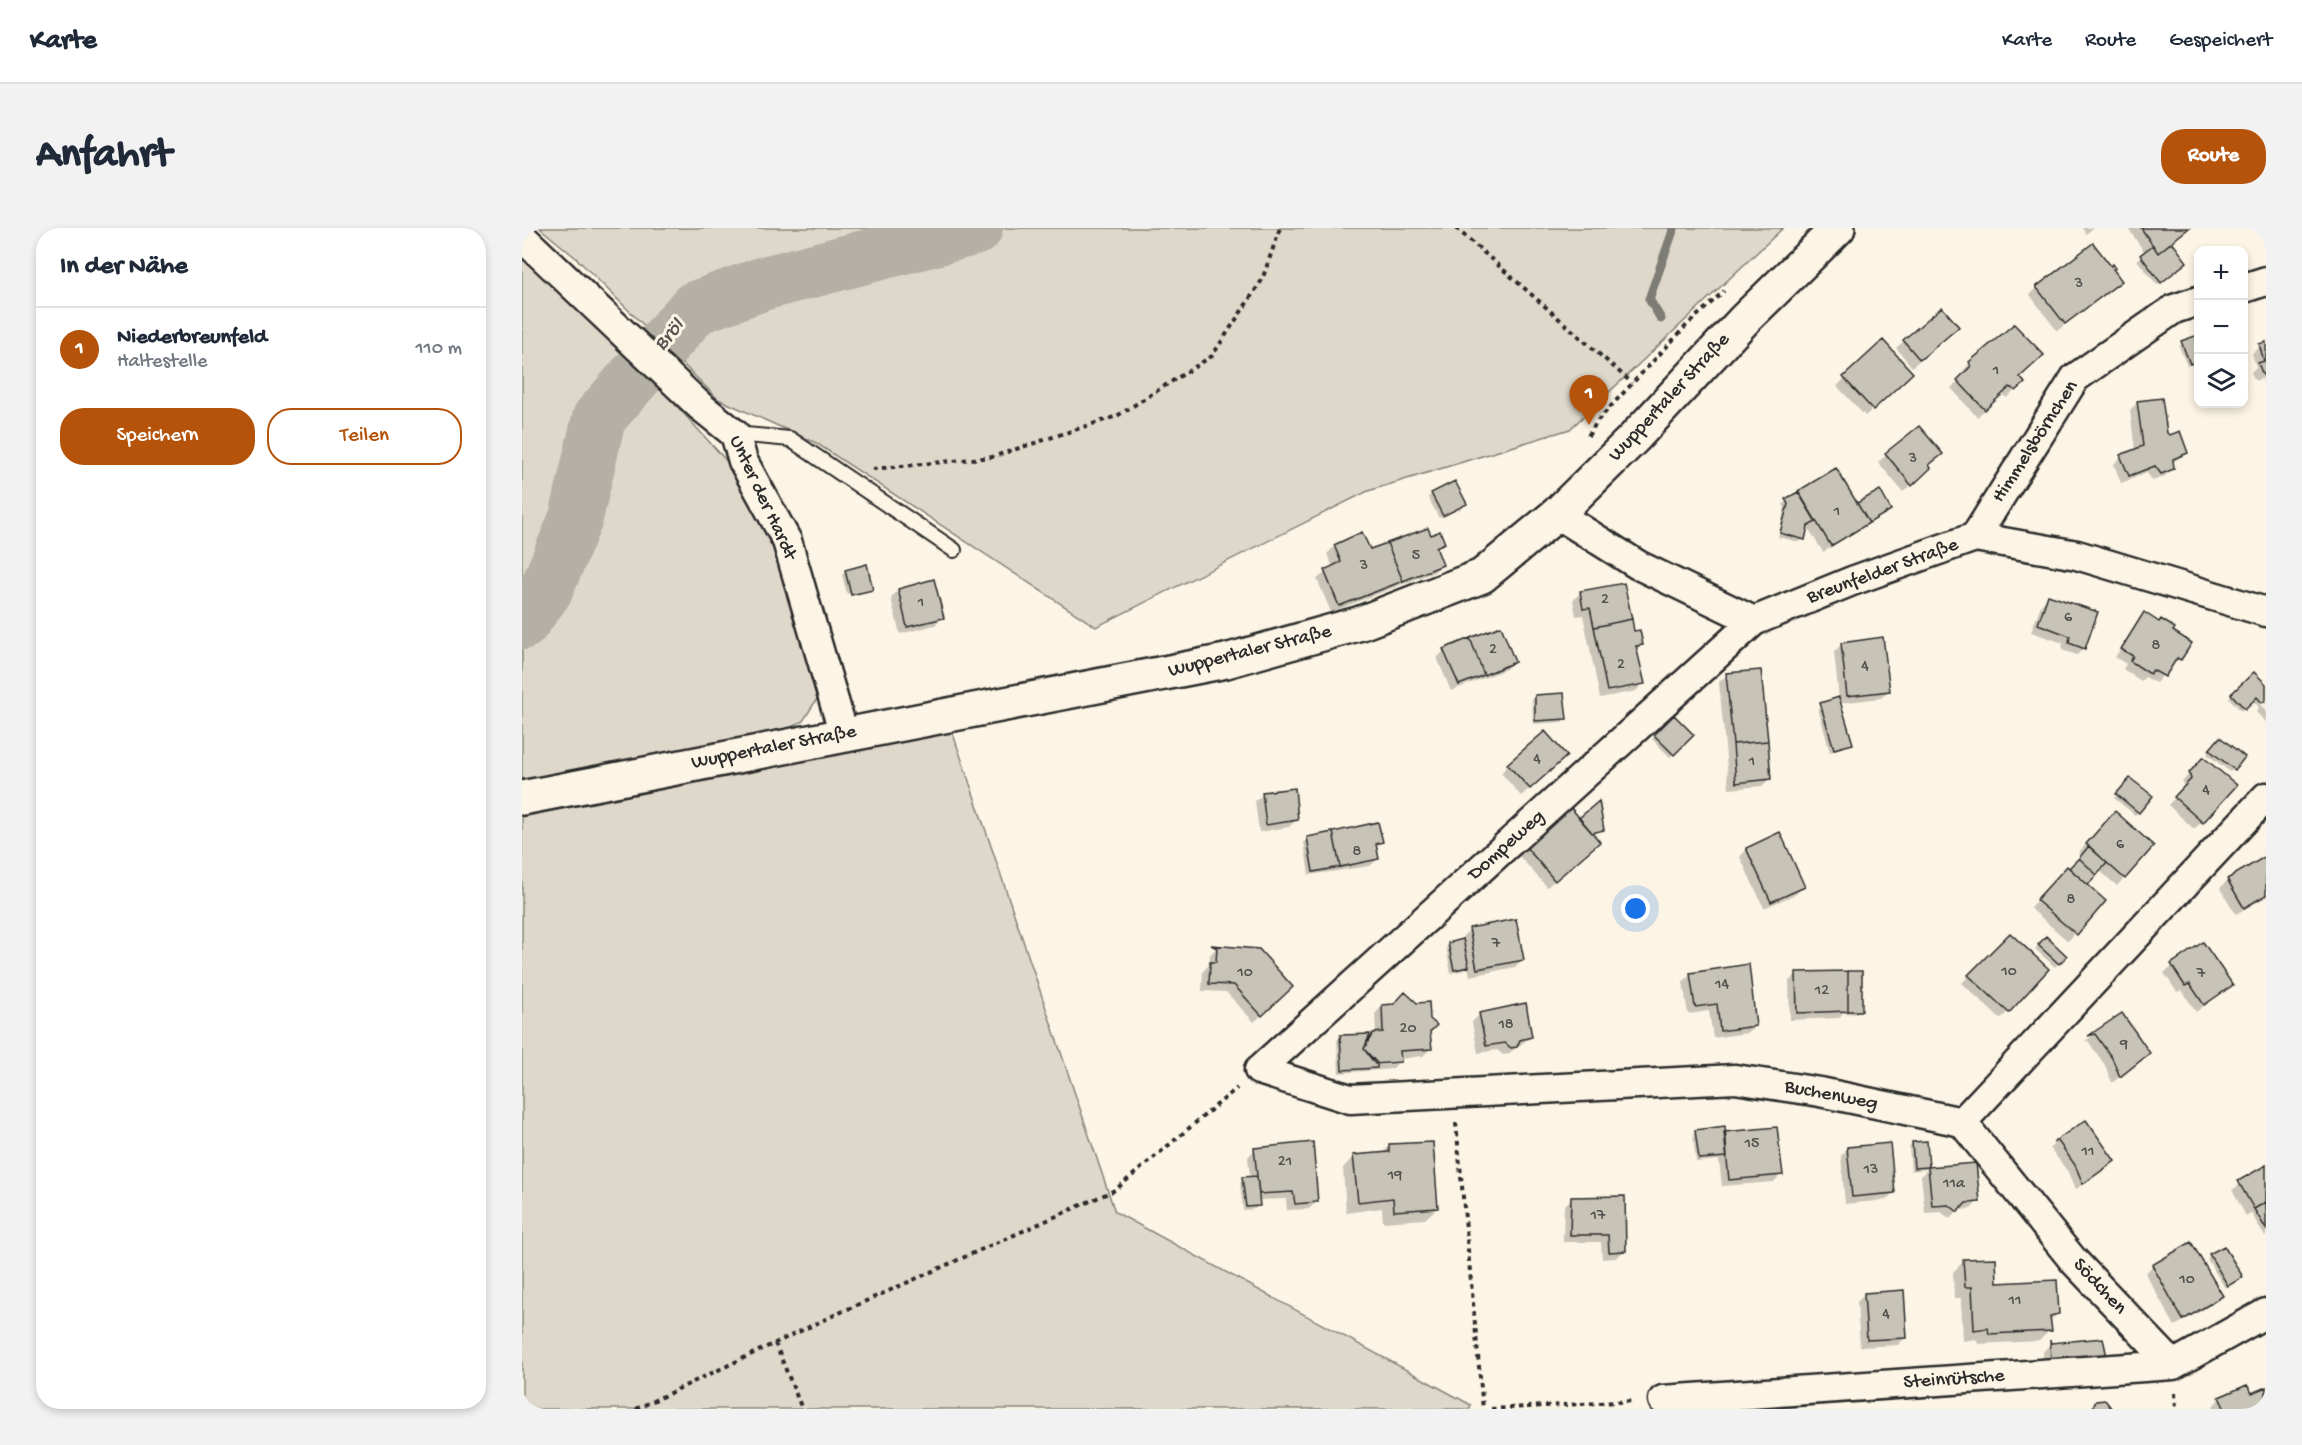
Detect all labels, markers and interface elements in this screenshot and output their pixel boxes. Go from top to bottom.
text: Karte [30,25,97,58]
text: Karte [2002,29,2052,54]
text: Route [2085,29,2136,54]
text: Gespeichert [2169,29,2272,54]
button: Route [2161,129,2266,184]
text: Anfahrt [36,132,171,181]
map controls [2194,246,2248,408]
button: + [2194,246,2248,300]
text: In der Nähe [60,252,188,283]
house number: 3 [2074,275,2083,294]
button: − [2194,300,2248,354]
water label: Bröl [650,314,691,357]
text: Niederbreunfeld [117,325,267,351]
street label: Wuppertaler Straße [1605,328,1736,467]
text: 1 [75,338,84,361]
text: 110 m [416,338,462,361]
text: Haltestelle [117,351,207,374]
button: layers [2194,354,2248,408]
house number: 1 [1992,362,1999,381]
pin: 1 [1570,376,1608,425]
street label: Himmelsbörnchen [1988,376,2084,507]
button: Speichern [60,408,255,465]
button: Teilen [267,408,462,465]
street label: Unter der Hardt [723,432,802,566]
house number: 3 [1908,450,1917,469]
house number: 1 [1833,503,1840,522]
street label: Breunfelder Straße [1803,534,1962,610]
house number: 5 [1412,547,1420,566]
house number: 3 [1359,557,1368,576]
house number: 2 [1601,591,1609,610]
house number: 1 [917,594,924,613]
house number: 6 [2064,609,2073,628]
street label: Wuppertaler Straße [1166,620,1335,683]
house number: 8 [2152,637,2161,656]
house number: 2 [1489,641,1497,660]
house number: 2 [1617,656,1625,675]
house number: 4 [1861,658,1869,677]
street label: Wuppertaler Straße [690,721,859,775]
house number: 4 [1533,751,1541,770]
house number: 1 [1748,753,1755,772]
house number: 4 [2202,782,2210,801]
street label: Dompeweg [1463,806,1550,888]
house number: 6 [2116,836,2125,855]
house number: 8 [1353,843,1362,862]
house number: 8 [2067,891,2076,910]
your location [1621,894,1650,923]
house number: 7 [1491,935,1501,954]
house number: 10 [2000,963,2017,982]
house number: 10 [1236,964,1253,983]
house number: 7 [2196,965,2206,984]
house number: 14 [1714,976,1729,995]
house number: 12 [1814,982,1829,1001]
house number: 18 [1497,1016,1514,1035]
house number: 20 [1400,1020,1416,1039]
house number: 9 [2119,1036,2128,1055]
street label: Buchenweg [1782,1076,1879,1116]
house number: 15 [1744,1135,1759,1154]
house number: 11 [2081,1143,2094,1162]
house number: 21 [1278,1153,1292,1172]
house number: 13 [1863,1161,1878,1180]
house number: 19 [1387,1167,1402,1186]
house number: 11a [1942,1175,1966,1194]
house number: 17 [1590,1207,1606,1226]
street label: Södchen [2067,1254,2131,1320]
house number: 10 [2178,1271,2195,1290]
house number: 11 [2008,1292,2021,1311]
house number: 4 [1882,1306,1890,1325]
street label: Steinrütsche [1903,1365,2006,1395]

